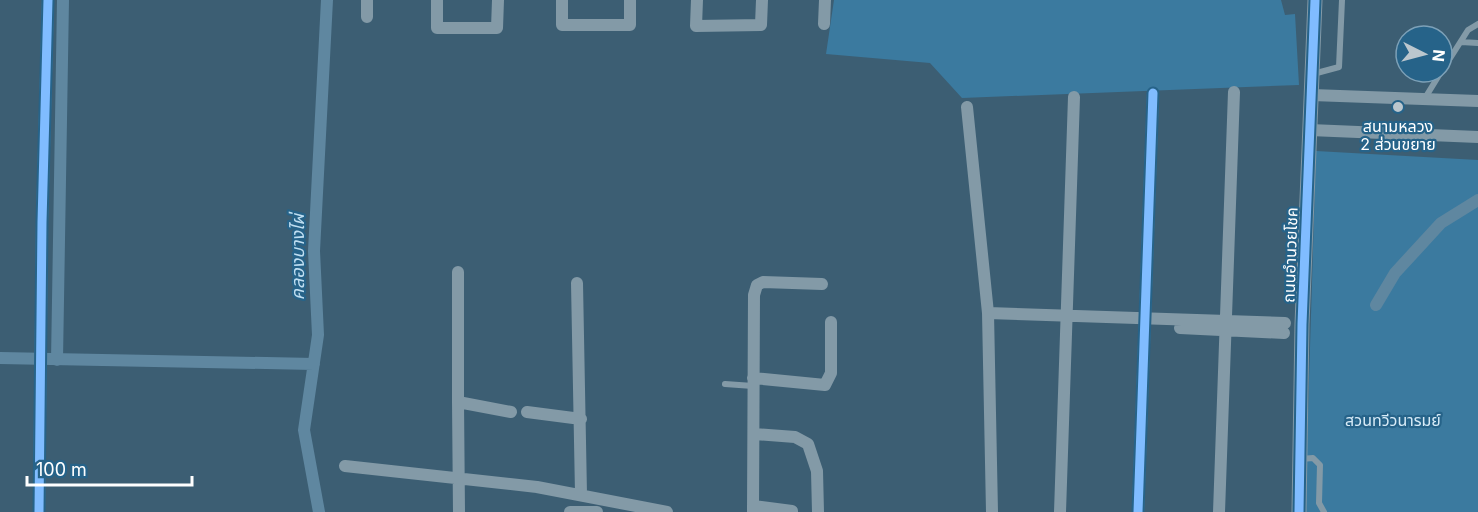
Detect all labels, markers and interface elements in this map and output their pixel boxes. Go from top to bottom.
north arrow [1394,24,1454,84]
text: N [1428,48,1450,63]
marker: สนามหลวง 2 ส่วนขยาย [1391,100,1405,114]
place label: สนามหลวง 2 ส่วนขยาย [1360,116,1436,154]
street label: ถนนอำนวยโชค [1278,207,1302,303]
water label: คลองบางไผ่ [287,211,308,300]
park label: สวนทวีวนารมย์ [1345,410,1441,430]
scale bar [27,449,192,487]
text: 100 m [36,459,87,480]

